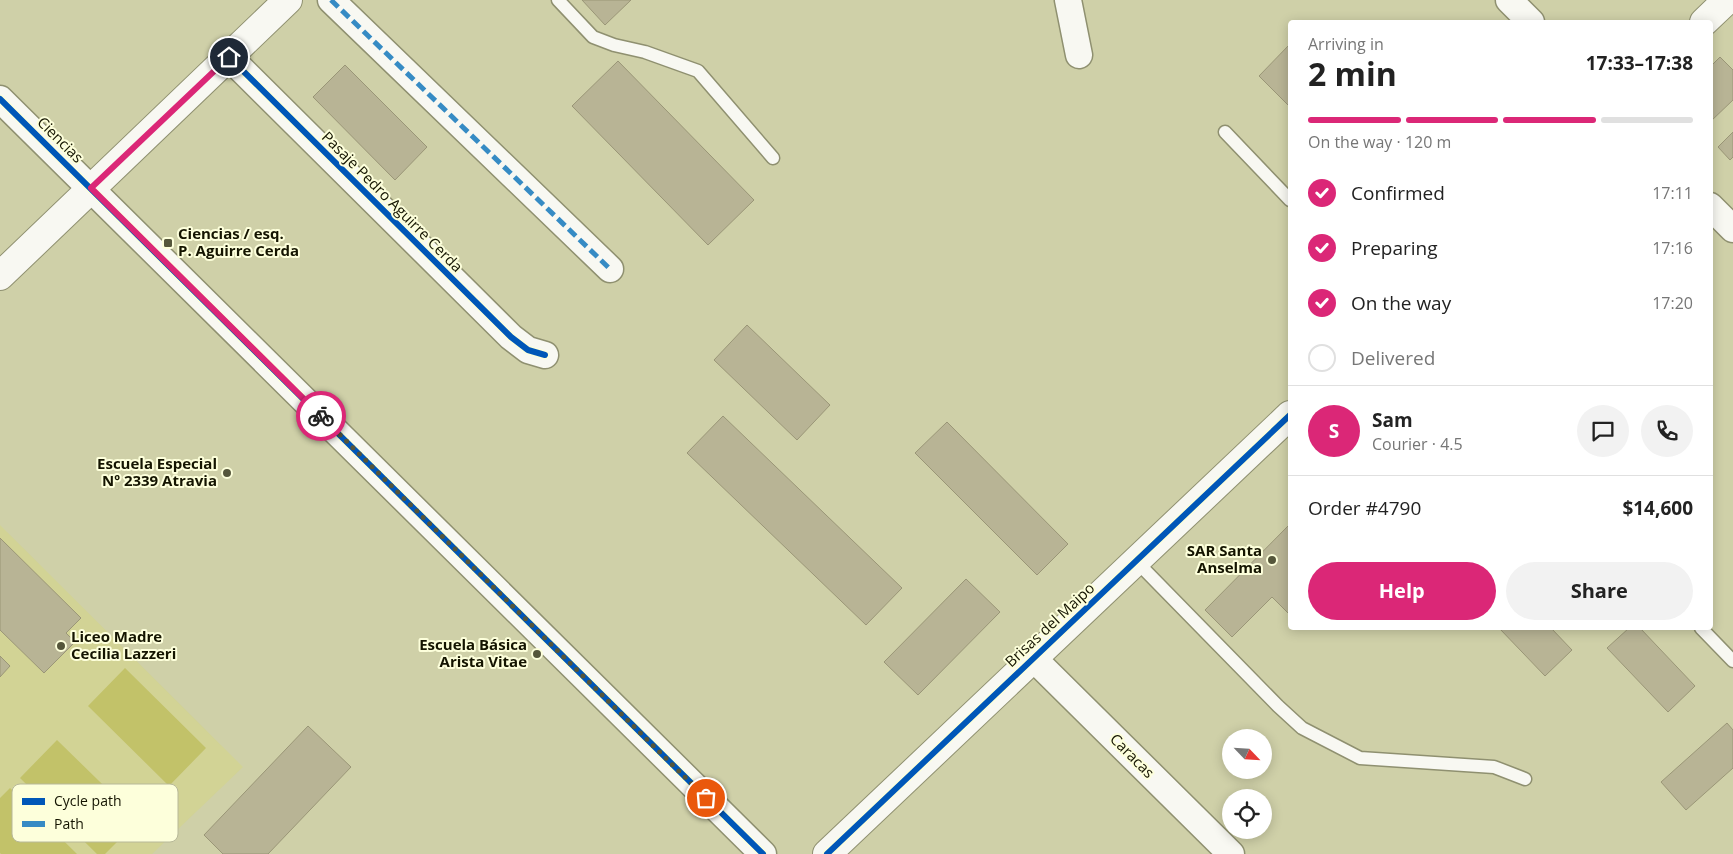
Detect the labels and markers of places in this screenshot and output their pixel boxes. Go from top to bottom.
pin [208,36,250,78]
place label: Ciencias / esq. P. Aguirre Cerda [178,223,299,260]
marker: Ciencias / esq. P. Aguirre Cerda [162,237,174,249]
place label: Escuela Especial Nº 2339 Atravia [97,453,217,490]
marker: Escuela Especial Nº 2339 Atravia [221,467,233,479]
place label: SAR Santa Anselma [1187,540,1262,577]
marker: SAR Santa Anselma [1266,554,1278,566]
place label: Liceo Madre Cecilia Lazzeri [71,626,176,663]
place label: Escuela Básica Arista Vitae [419,634,527,671]
marker: Liceo Madre Cecilia Lazzeri [55,640,67,652]
marker: Escuela Básica Arista Vitae [531,648,543,660]
pin [685,777,727,819]

